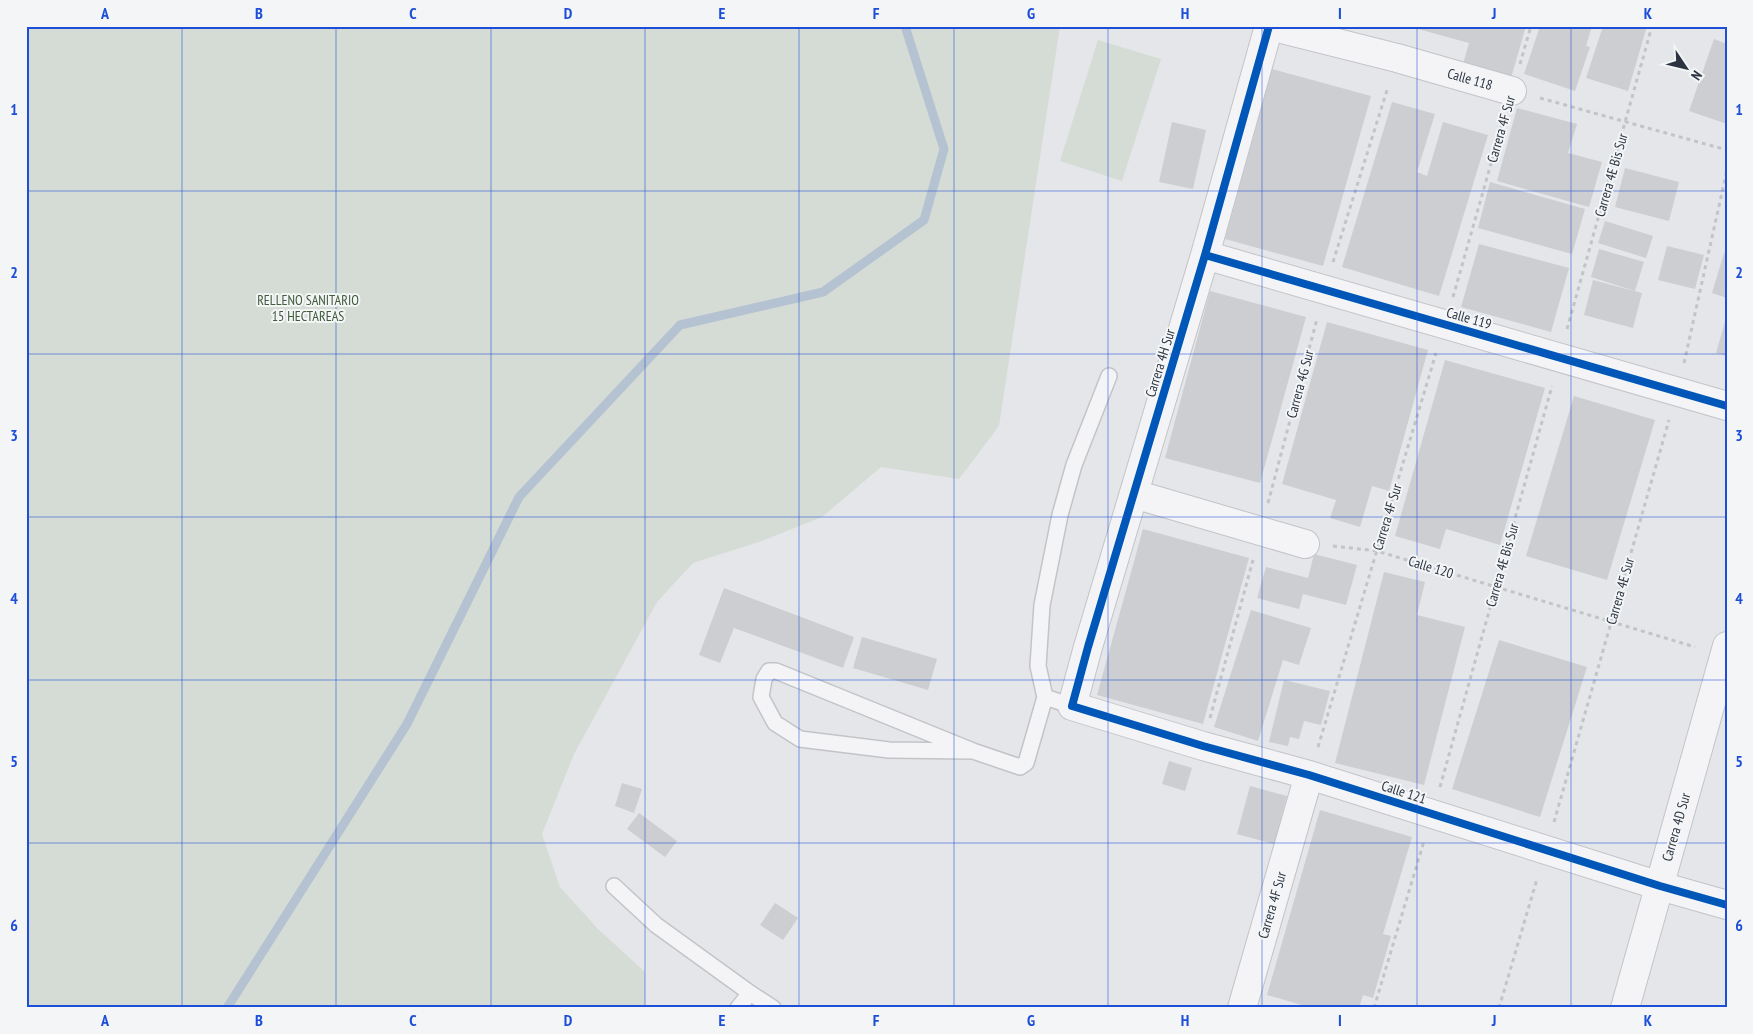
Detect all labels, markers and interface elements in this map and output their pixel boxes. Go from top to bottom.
text: A [100,3,110,23]
text: B [255,3,263,23]
text: C [409,3,417,23]
text: D [564,3,573,23]
text: E [719,3,726,23]
text: F [873,3,880,23]
text: G [1027,3,1035,23]
text: H [1181,3,1189,23]
text: I [1338,3,1342,23]
text: J [1491,3,1496,23]
text: K [1644,3,1653,23]
north arrow [1660,42,1710,92]
street label: Calle 118 [1445,64,1495,94]
text: N [1687,67,1706,84]
street label: Carrera 4F Sur [1483,93,1519,164]
text: 1 [10,99,18,119]
text: 1 [1735,99,1743,119]
street label: Carrera 4E Bis Sur [1590,131,1632,219]
text: 2 [10,262,18,282]
text: 2 [1735,262,1743,282]
park label: RELLENO SANITARIO 15 HECTAREAS [257,291,359,325]
street label: Calle 119 [1444,303,1494,333]
street label: Carrera 4H Sur [1141,327,1179,399]
street label: Carrera 4G Sur [1282,348,1318,420]
text: 3 [10,425,18,445]
text: 3 [1735,425,1743,445]
street label: Carrera 4F Sur [1368,481,1406,552]
street label: Carrera 4E Bis Sur [1481,521,1523,609]
street label: Calle 120 [1406,552,1456,582]
street label: Carrera 4E Sur [1602,555,1638,627]
text: 4 [10,588,18,608]
text: 4 [1735,588,1743,608]
text: 5 [10,751,18,771]
text: 5 [1735,751,1743,771]
street label: Calle 121 [1379,776,1429,808]
street label: Carrera 4D Sur [1658,791,1694,863]
street label: Carrera 4F Sur [1254,869,1290,940]
text: 6 [10,915,18,935]
text: 6 [1735,915,1743,935]
text: A [100,1010,110,1030]
text: B [255,1010,263,1030]
text: C [409,1010,417,1030]
text: D [564,1010,573,1030]
text: E [719,1010,726,1030]
text: F [873,1010,880,1030]
text: G [1027,1010,1035,1030]
text: H [1181,1010,1189,1030]
text: I [1338,1010,1342,1030]
text: J [1491,1010,1496,1030]
text: K [1644,1010,1653,1030]

